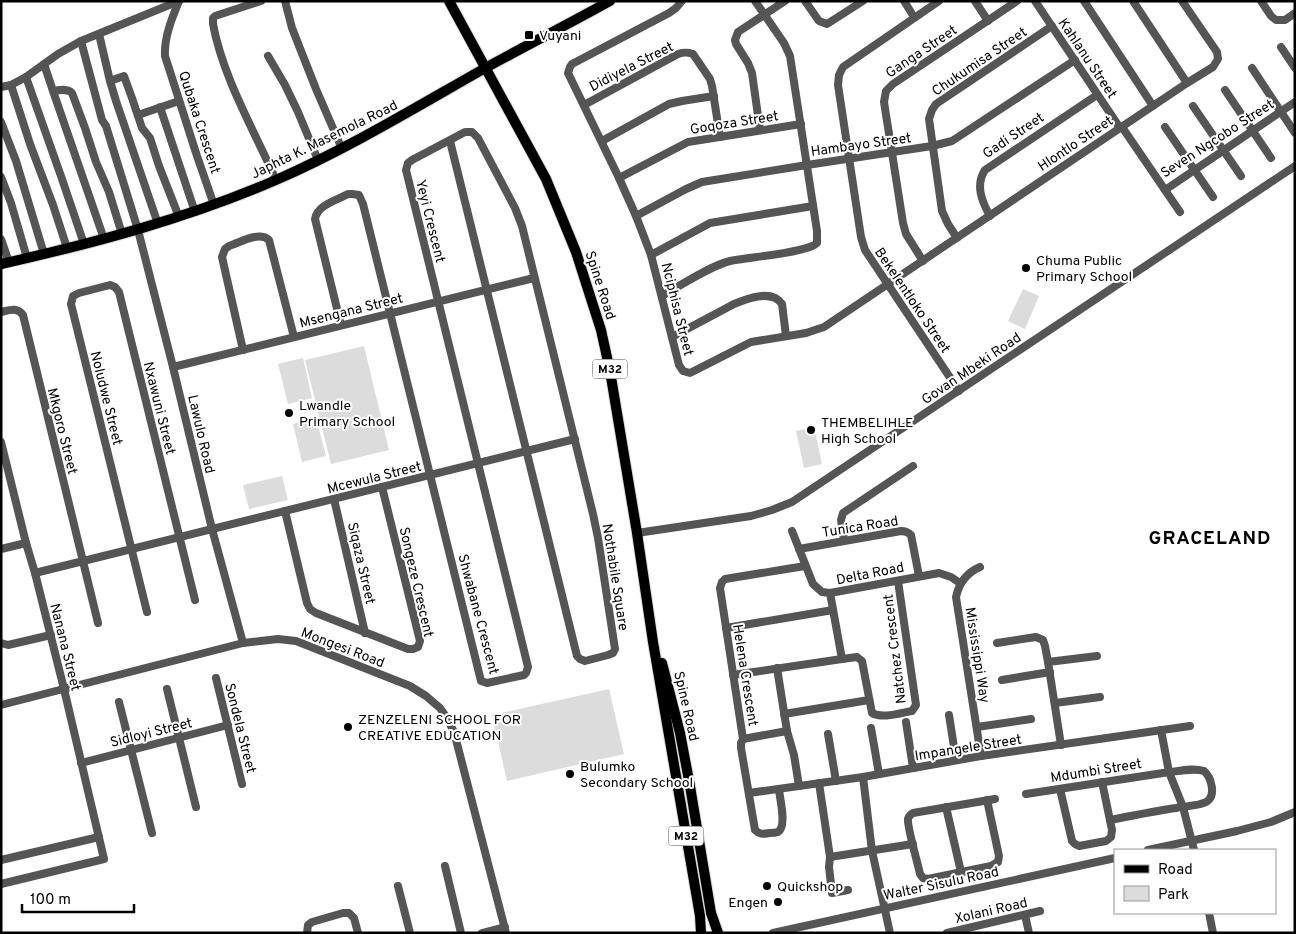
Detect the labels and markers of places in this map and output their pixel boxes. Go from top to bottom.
place label: Vuyani [539,28,581,45]
marker: Vuyani [523,29,535,41]
place label: Chuma Public Primary School [1036,253,1132,286]
marker: Chuma Public Primary School [1020,262,1032,274]
place label: Lwandle Primary School [299,398,395,431]
marker: Lwandle Primary School [283,407,295,419]
place label: THEMBELIHLE High School [821,415,913,448]
marker: THEMBELIHLE High School [805,424,817,436]
place label: ZENZELENI SCHOOL FOR CREATIVE EDUCATION [358,712,521,745]
marker: ZENZELENI SCHOOL FOR CREATIVE EDUCATION [342,721,354,733]
place label: Bulumko Secondary School [580,759,693,792]
marker: Bulumko Secondary School [564,768,576,780]
place label: Quickshop [777,879,843,896]
marker: Quickshop [761,880,773,892]
place label: Engen [728,895,768,912]
marker: Engen [772,896,784,908]

